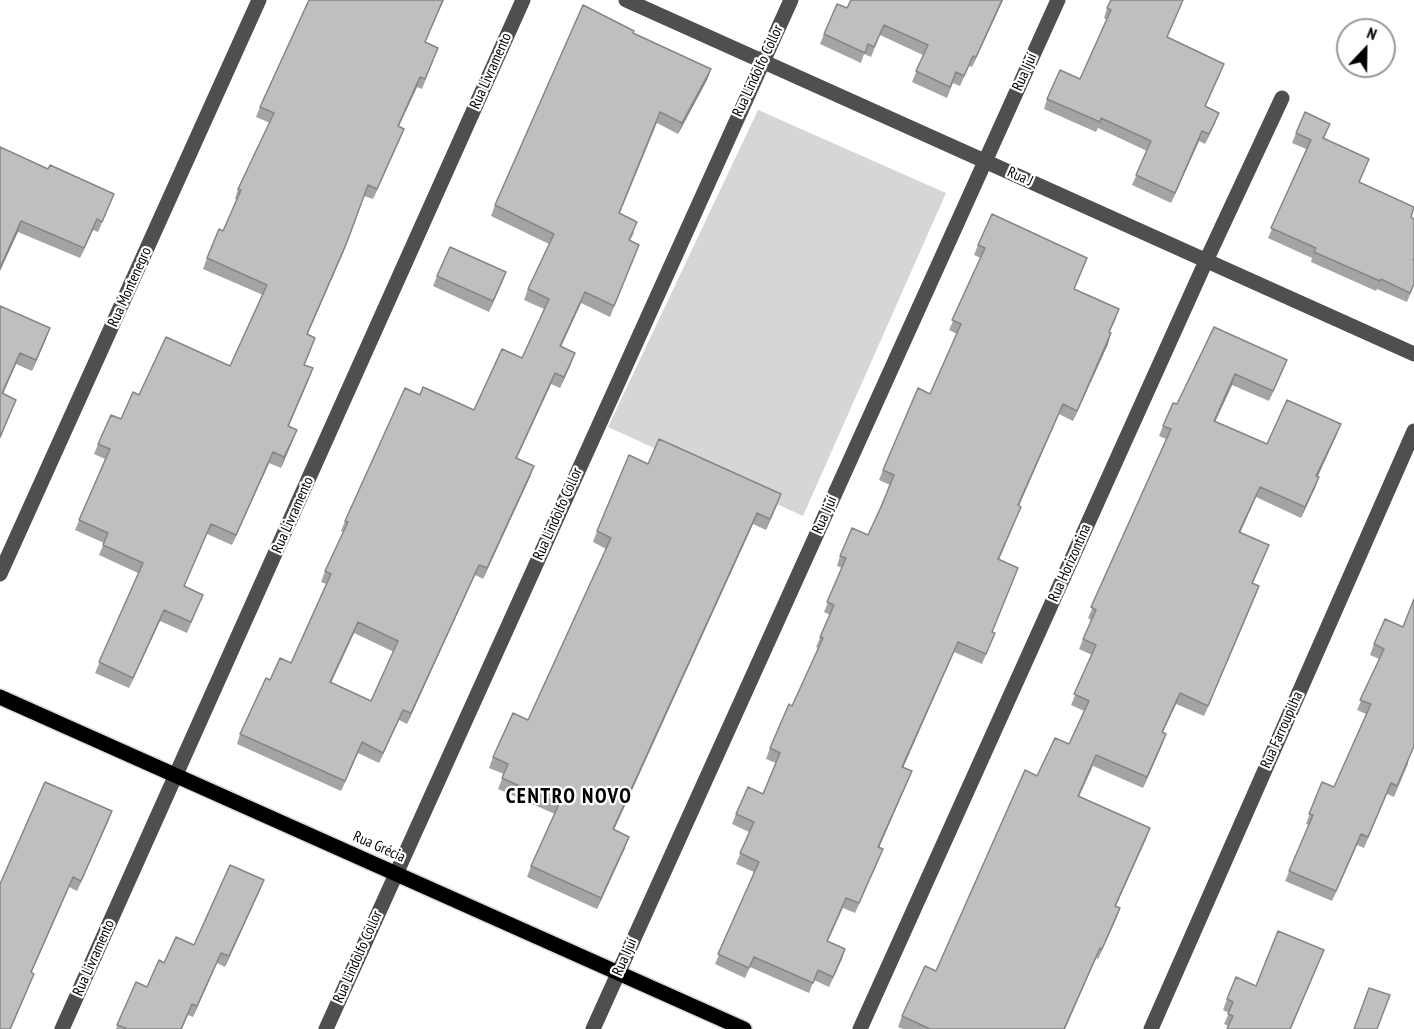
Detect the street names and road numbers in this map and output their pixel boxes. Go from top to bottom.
street label: Rua Lindolfo Collor [729,22,787,120]
street label: Rua Livramento [466,30,516,112]
street label: Rua Ijuí [1009,50,1041,94]
street label: Rua J [1004,163,1036,191]
street label: Rua Montenegro [104,244,156,330]
street label: Rua Lindolfo Collor [530,465,586,563]
street label: Rua Livramento [268,474,318,556]
street label: Rua Ijuí [809,493,841,537]
street label: Rua Horizontina [1045,521,1095,605]
street label: Rua Farroupilha [1257,689,1307,771]
street label: Rua Grécia [350,828,408,866]
street label: Rua Lindolfo Collor [330,908,386,1006]
street label: Rua Livramento [69,917,119,999]
street label: Rua Ijuí [609,935,641,979]

